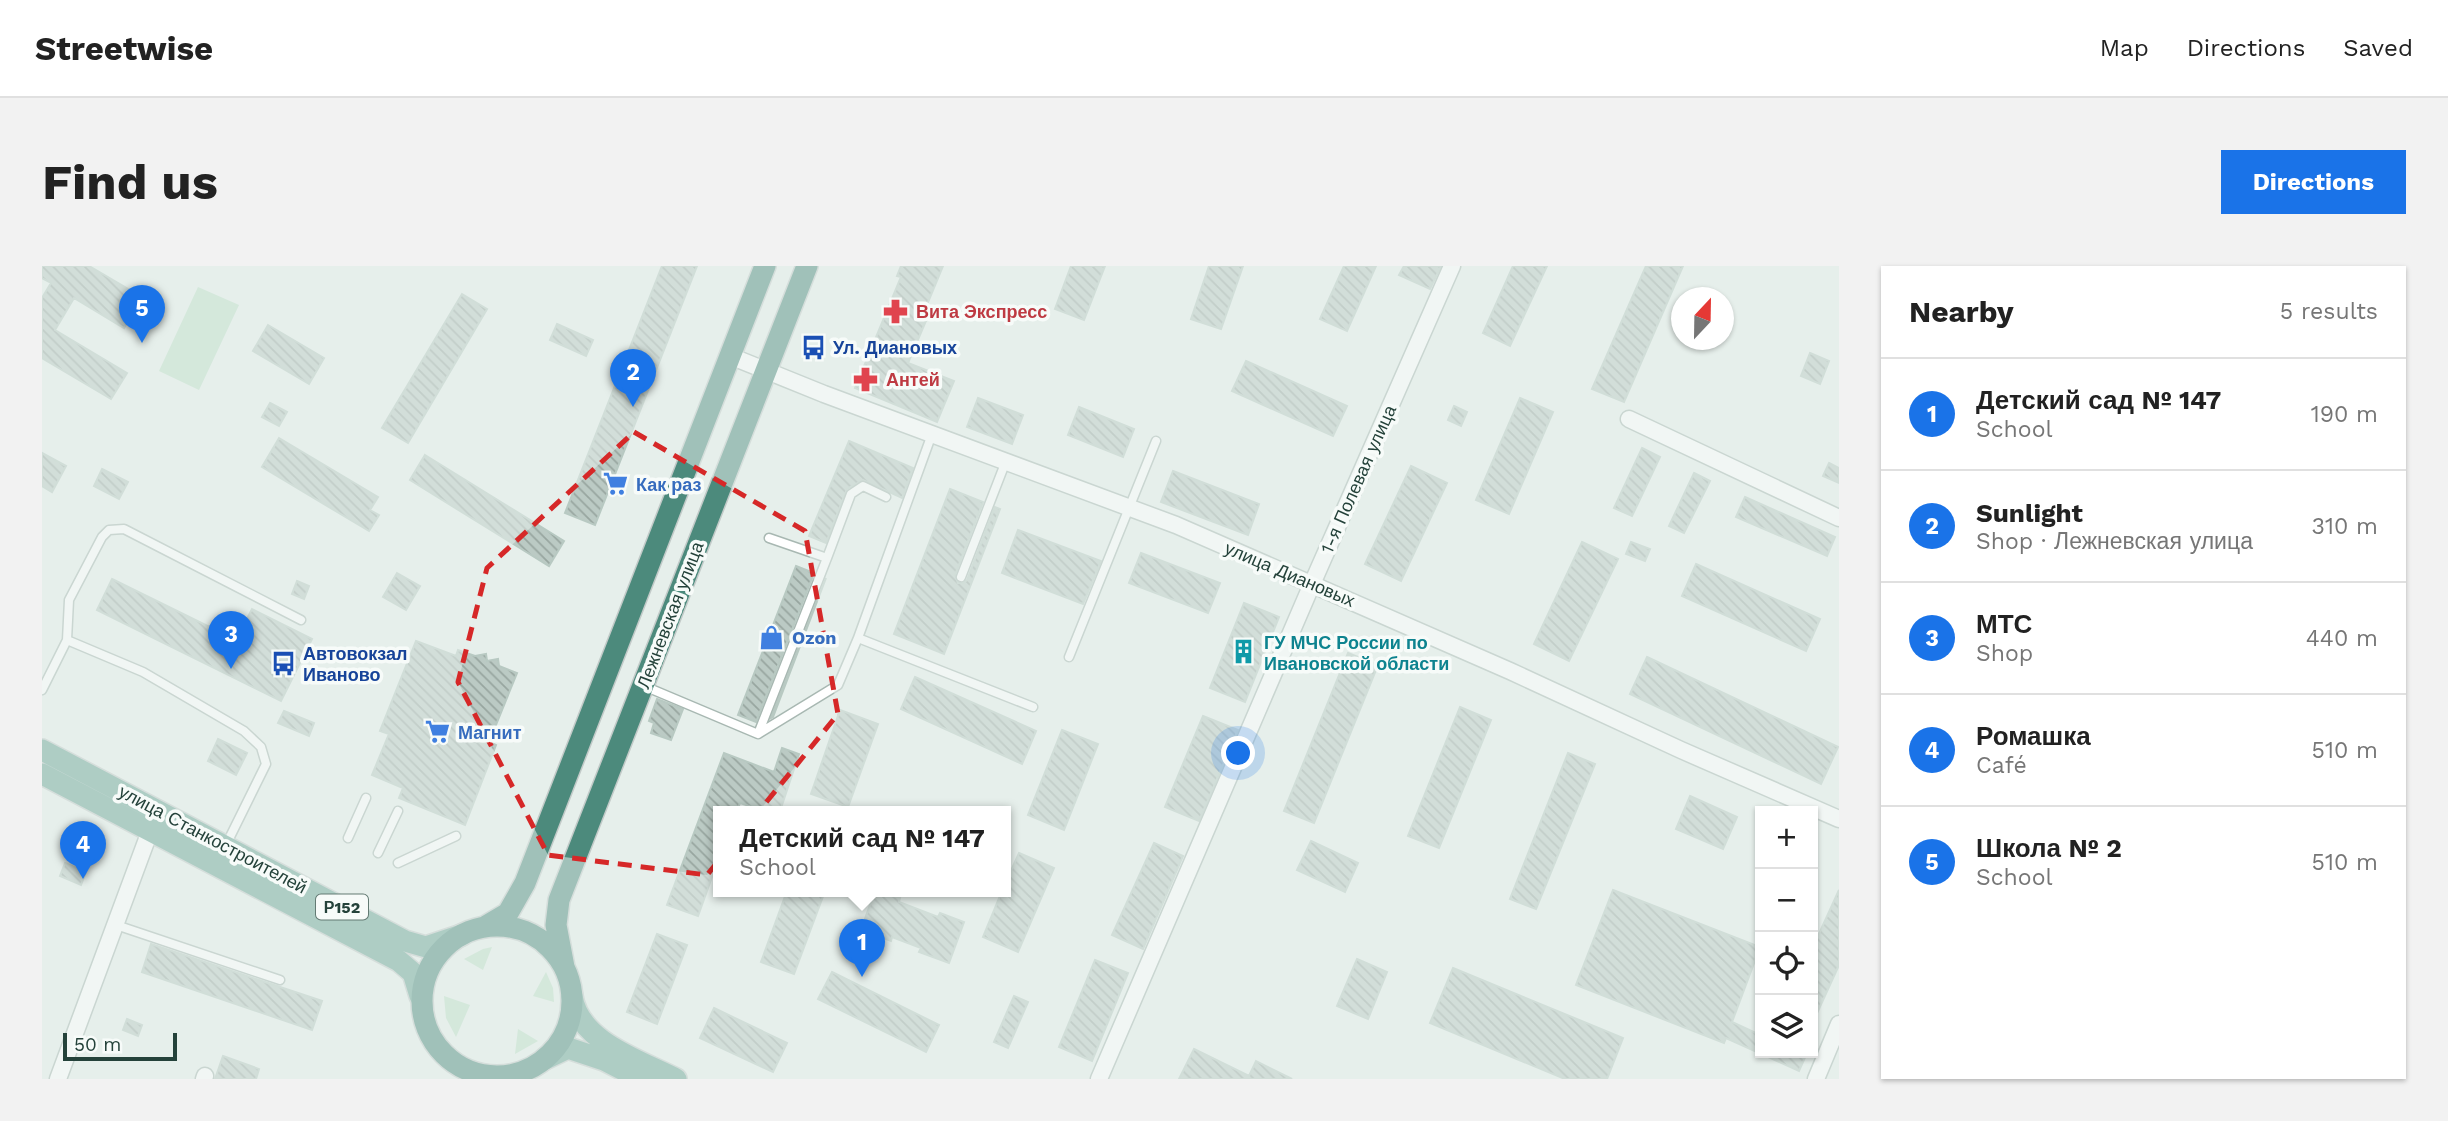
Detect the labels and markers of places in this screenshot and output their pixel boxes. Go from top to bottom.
pin: 5 [119,285,165,343]
pharmacy icon: Вита Экспресс [882,297,910,325]
place label: Вита Экспресс [916,301,1047,322]
bus stop icon: Ул. Диановых [799,333,827,361]
place label: Ул. Диановых [833,337,957,358]
pin: 2 [610,349,656,407]
pharmacy icon: Антей [852,365,880,393]
place label: Антей [886,369,940,390]
supermarket icon: Как раз [602,470,630,498]
place label: Как раз [636,474,702,495]
pin: 3 [208,611,254,669]
shop icon: Ozon [758,623,786,651]
place label: Ozon [792,627,836,648]
place label: ГУ МЧС России по Ивановской области [1264,632,1449,674]
building icon: ГУ МЧС России по Ивановской области [1230,638,1258,666]
place label: Автовокзал Иваново [303,643,407,685]
bus stop icon: Автовокзал Иваново [269,649,297,677]
supermarket icon: Магнит [424,718,452,746]
place label: Магнит [458,722,522,743]
pin: 4 [60,821,106,879]
pin: 1 [839,919,885,977]

